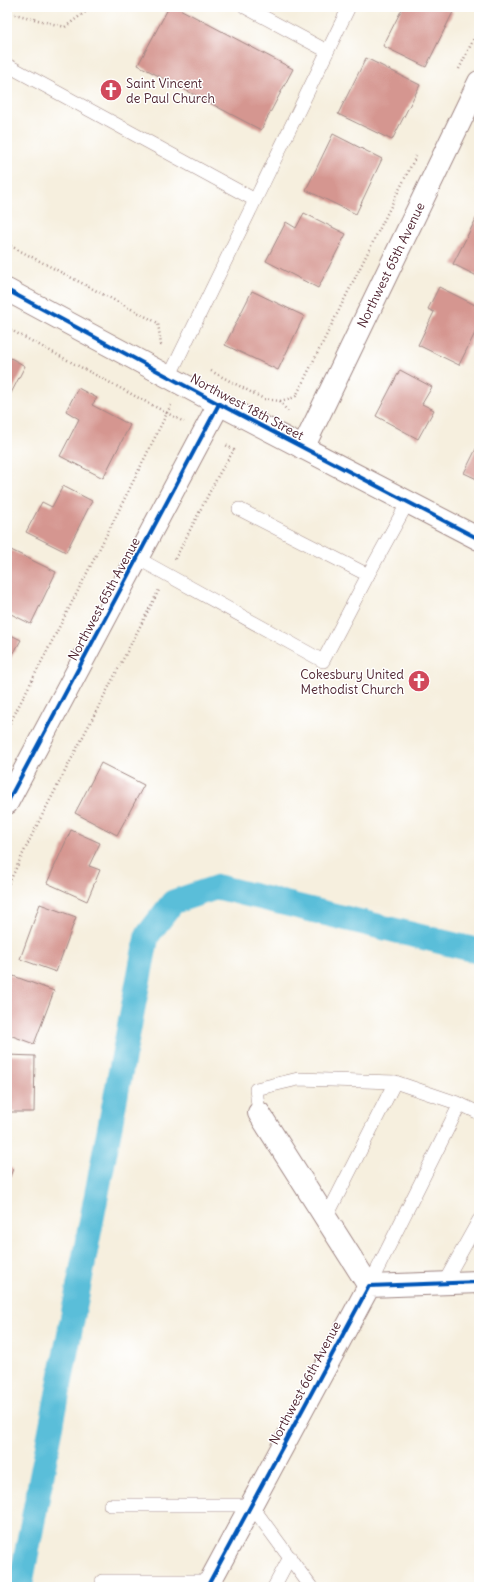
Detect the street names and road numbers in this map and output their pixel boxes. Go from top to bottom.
street label: Northwest 65th Avenue [353,200,429,330]
street label: Northwest 18th Street [187,370,307,444]
street label: Northwest 65th Avenue [64,534,144,664]
street label: Northwest 66th Avenue [265,1318,345,1448]

